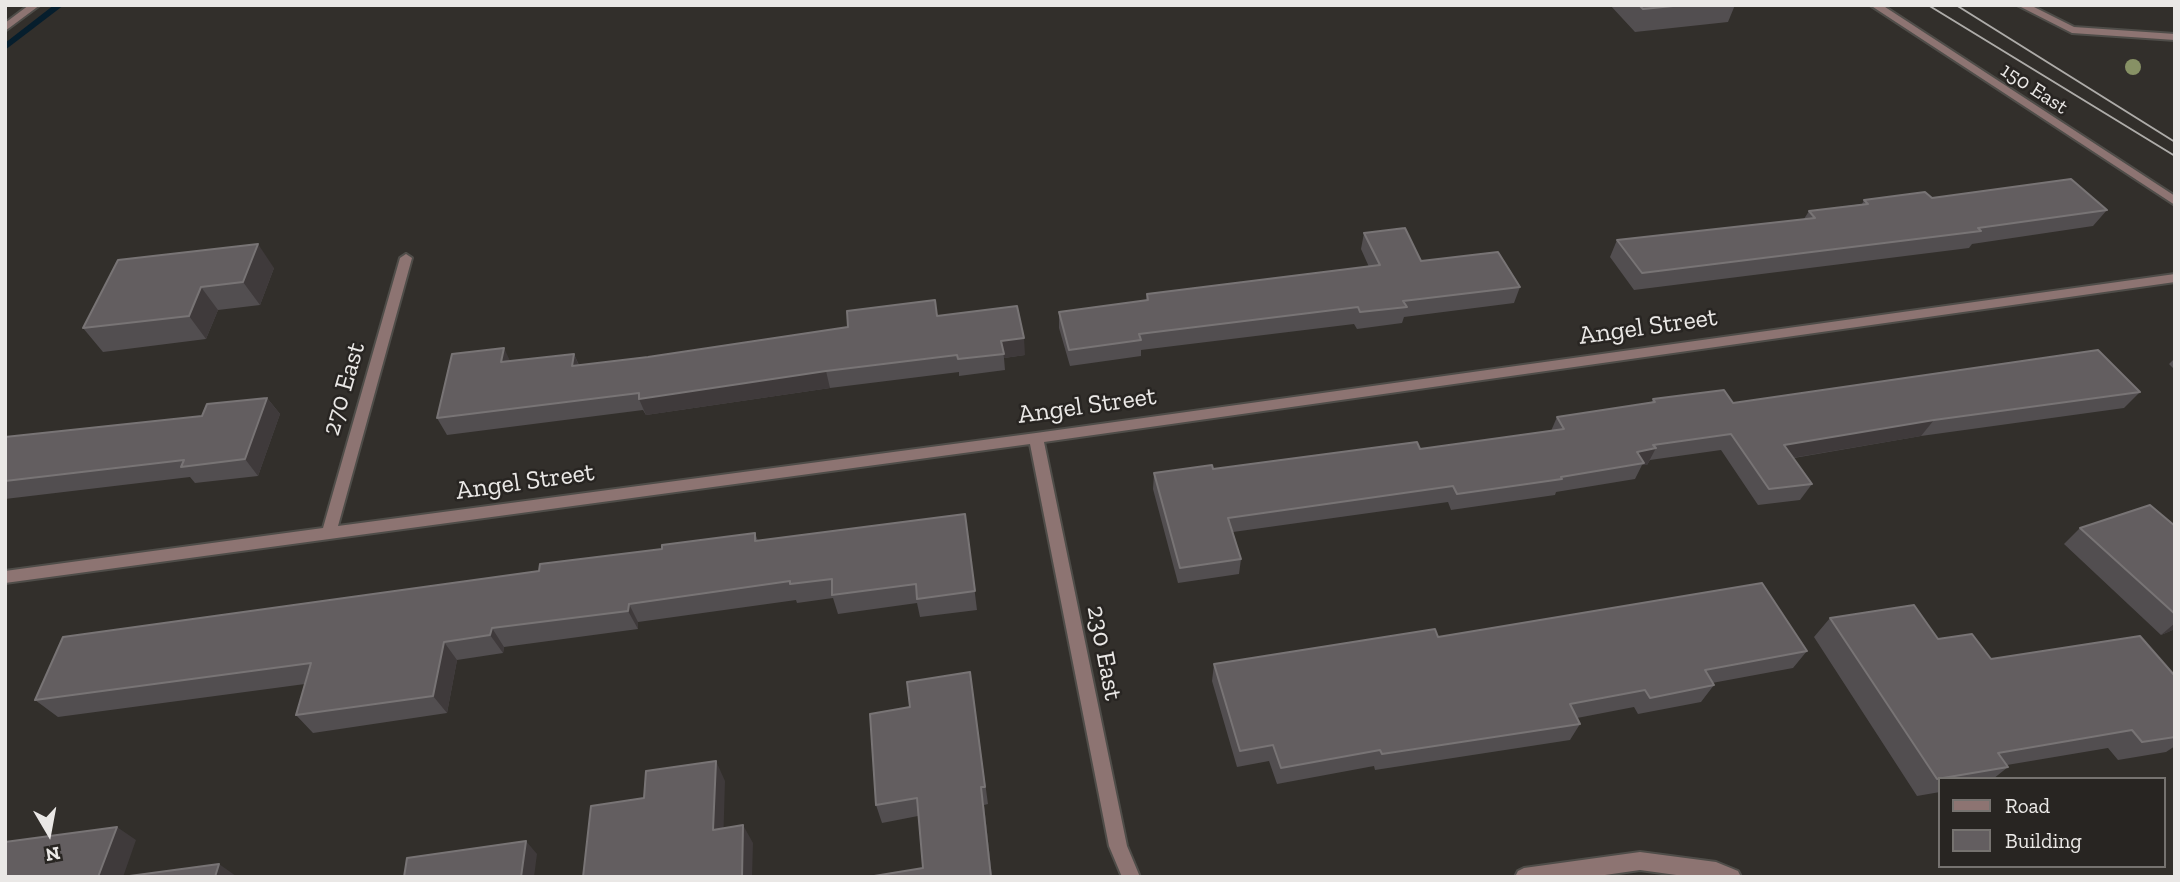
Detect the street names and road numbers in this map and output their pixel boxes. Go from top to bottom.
street label: 150 East [1996,58,2072,120]
street label: Angel Street [1577,302,1719,352]
street label: 270 East [316,339,372,439]
street label: Angel Street [1016,381,1158,431]
street label: Angel Street [454,457,596,507]
street label: 230 East [1080,603,1128,703]

